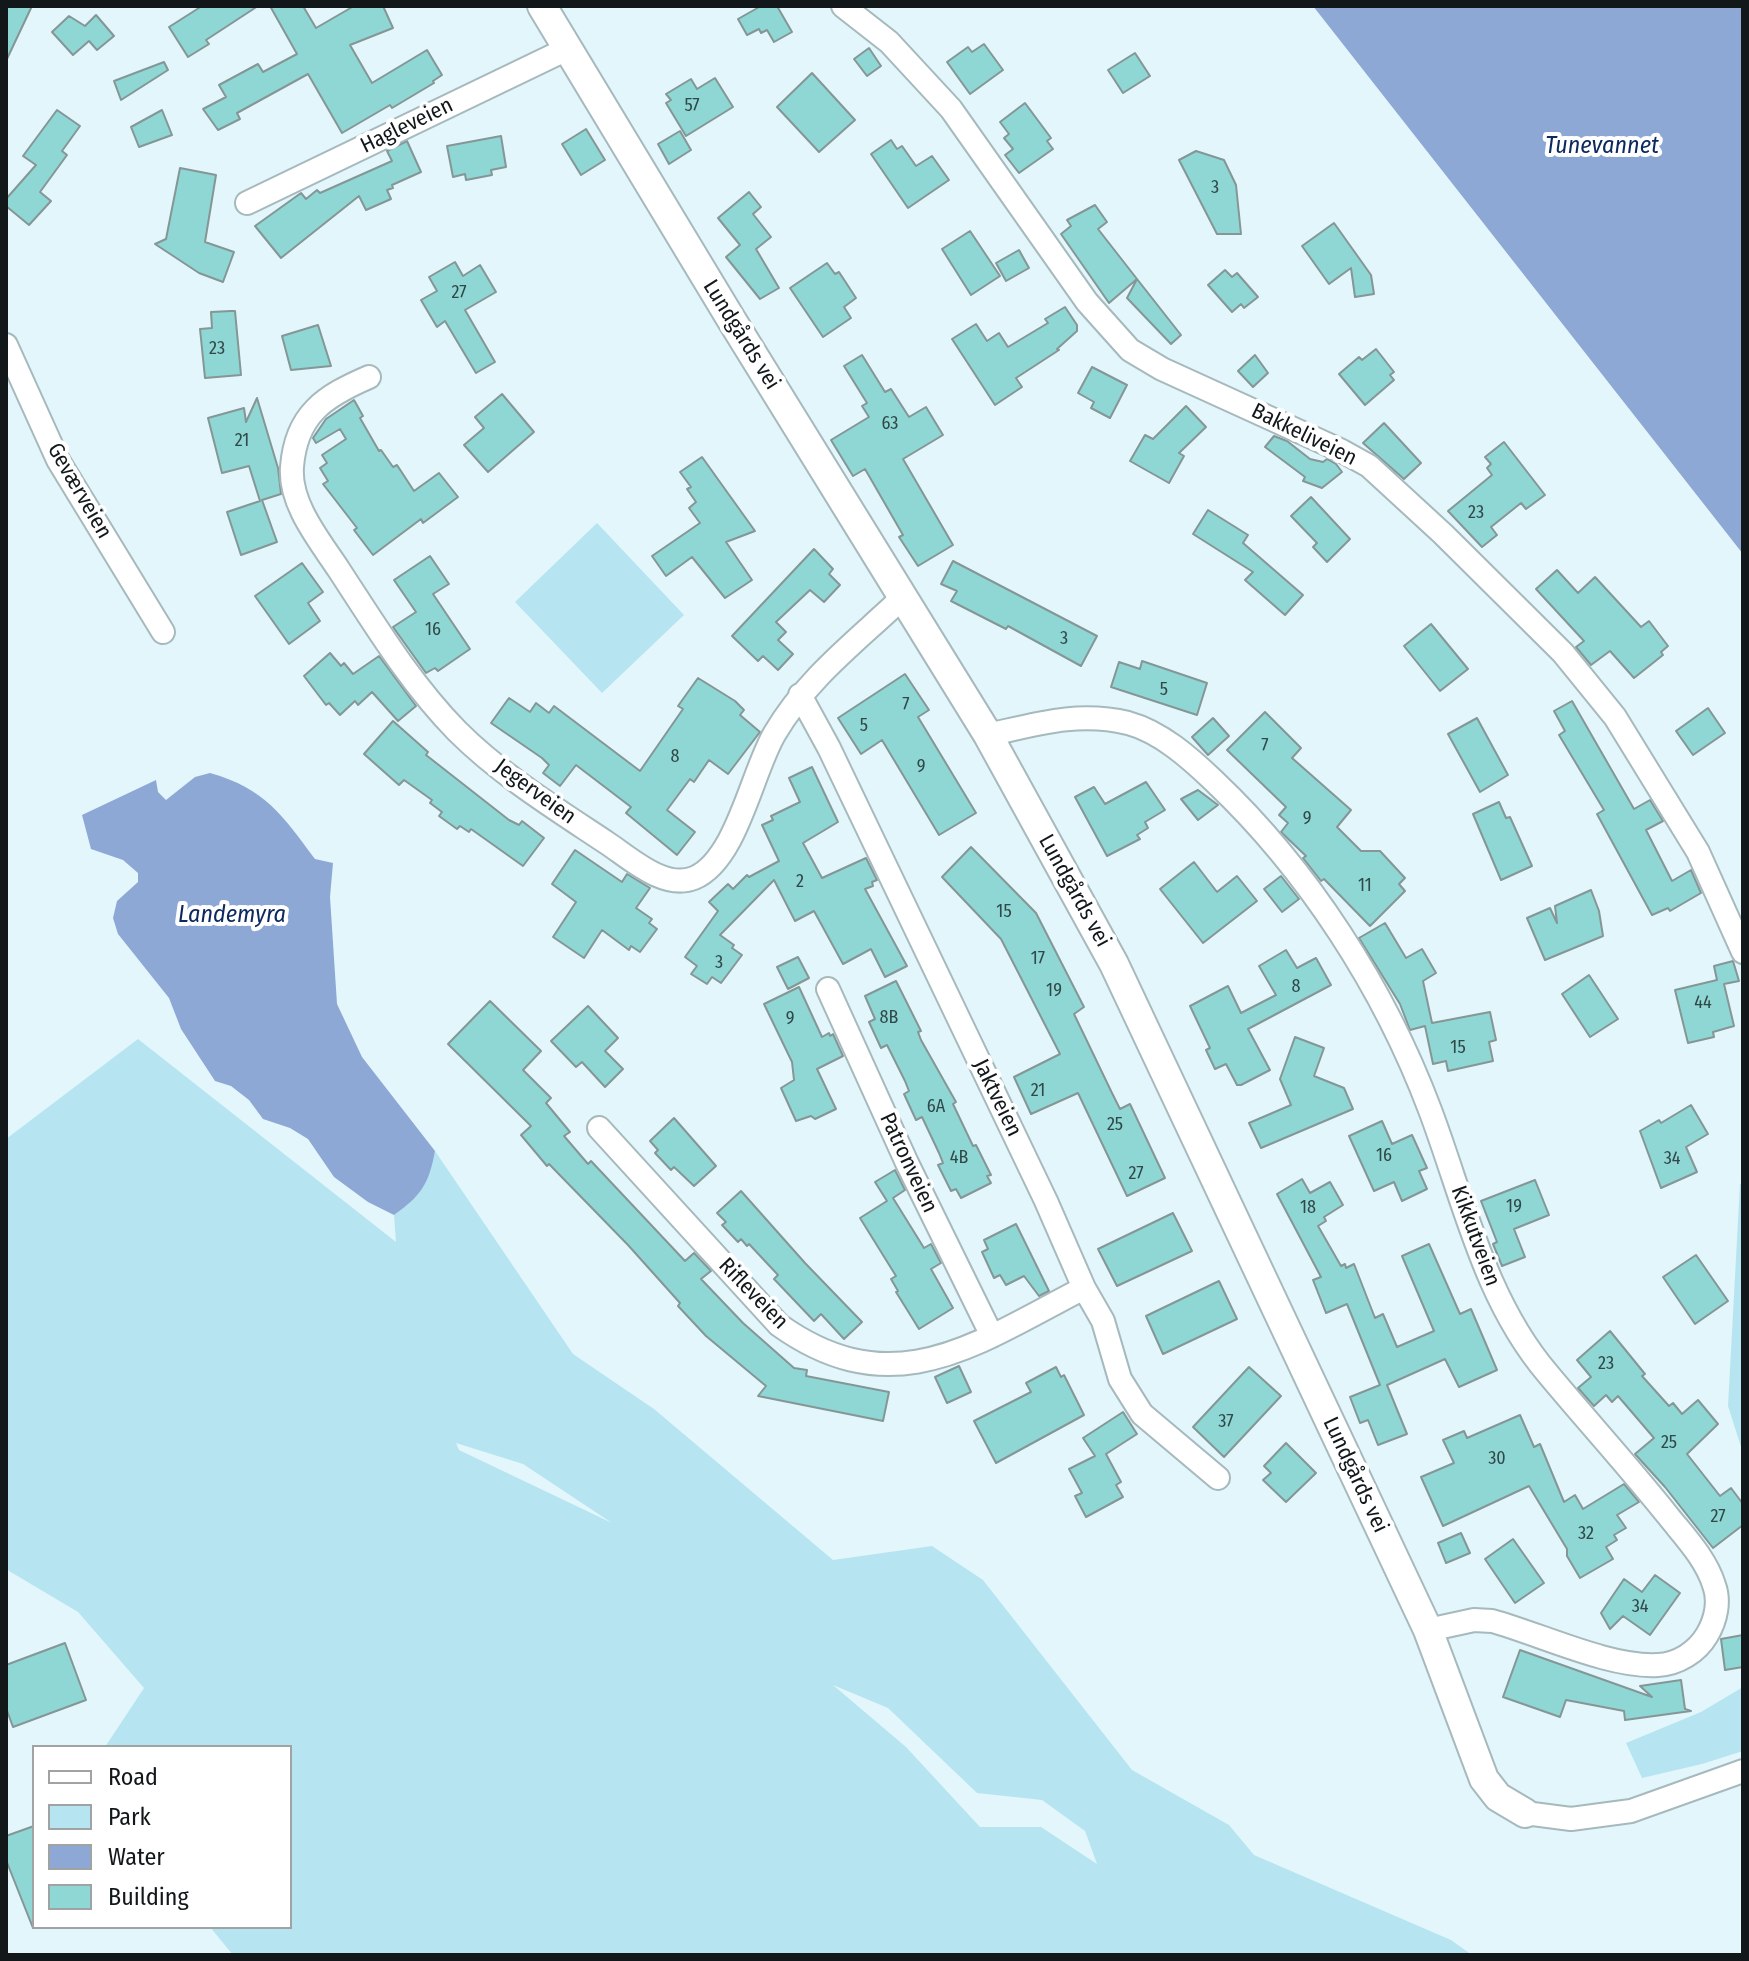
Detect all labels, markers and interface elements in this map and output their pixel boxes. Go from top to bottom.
street label: Hagleveien [357,92,457,160]
house number: 57 [684,95,700,117]
water label: Tunevannet [1545,132,1659,160]
house number: 3 [1211,177,1219,199]
street label: Lundgårds vei [697,275,785,395]
house number: 27 [451,282,467,304]
house number: 23 [209,338,225,360]
street label: Bakkeliveien [1247,398,1361,472]
house number: 63 [882,413,898,435]
house number: 21 [235,430,249,452]
street label: Geværveien [41,438,117,544]
house number: 23 [1468,502,1484,524]
house number: 16 [425,619,441,641]
house number: 3 [1060,628,1068,650]
house number: 5 [1160,679,1168,701]
house number: 7 [902,694,910,716]
house number: 5 [860,715,868,737]
house number: 7 [1261,735,1269,757]
house number: 8 [671,746,679,768]
street label: Jegerveien [489,754,581,830]
house number: 9 [917,756,925,778]
house number: 9 [1303,808,1311,830]
street label: Lundgårds vei [1032,830,1116,952]
house number: 2 [796,871,804,893]
house number: 11 [1358,875,1372,897]
water label: Landemyra [178,901,286,929]
house number: 15 [996,901,1012,923]
house number: 17 [1031,948,1045,970]
house number: 3 [715,952,723,974]
house number: 8 [1292,976,1300,998]
house number: 19 [1046,980,1062,1002]
house number: 44 [1694,992,1712,1014]
house number: 8B [880,1007,898,1029]
house number: 9 [786,1008,794,1030]
house number: 15 [1450,1037,1466,1059]
street label: Jaktveien [967,1055,1027,1141]
house number: 21 [1031,1080,1045,1102]
house number: 6A [927,1096,945,1118]
street label: Patronveien [873,1109,943,1217]
house number: 25 [1107,1114,1123,1136]
house number: 16 [1376,1145,1392,1167]
house number: 4B [950,1147,968,1169]
house number: 34 [1664,1148,1680,1170]
house number: 27 [1128,1163,1144,1185]
street label: Kikkutveien [1445,1182,1505,1290]
house number: 19 [1506,1196,1522,1218]
house number: 18 [1300,1197,1316,1219]
street label: Rifleveien [713,1253,793,1335]
house number: 23 [1598,1353,1614,1375]
house number: 37 [1218,1411,1234,1433]
street label: Lundgårds vei [1317,1413,1393,1537]
house number: 25 [1661,1432,1677,1454]
house number: 30 [1488,1448,1506,1470]
house number: 27 [1710,1506,1726,1528]
house number: 32 [1578,1523,1594,1545]
house number: 34 [1632,1596,1648,1618]
legend [32,1745,292,1929]
text: Road [108,1763,158,1791]
text: Park [108,1803,151,1831]
text: Water [108,1843,165,1871]
text: Building [108,1883,189,1911]

